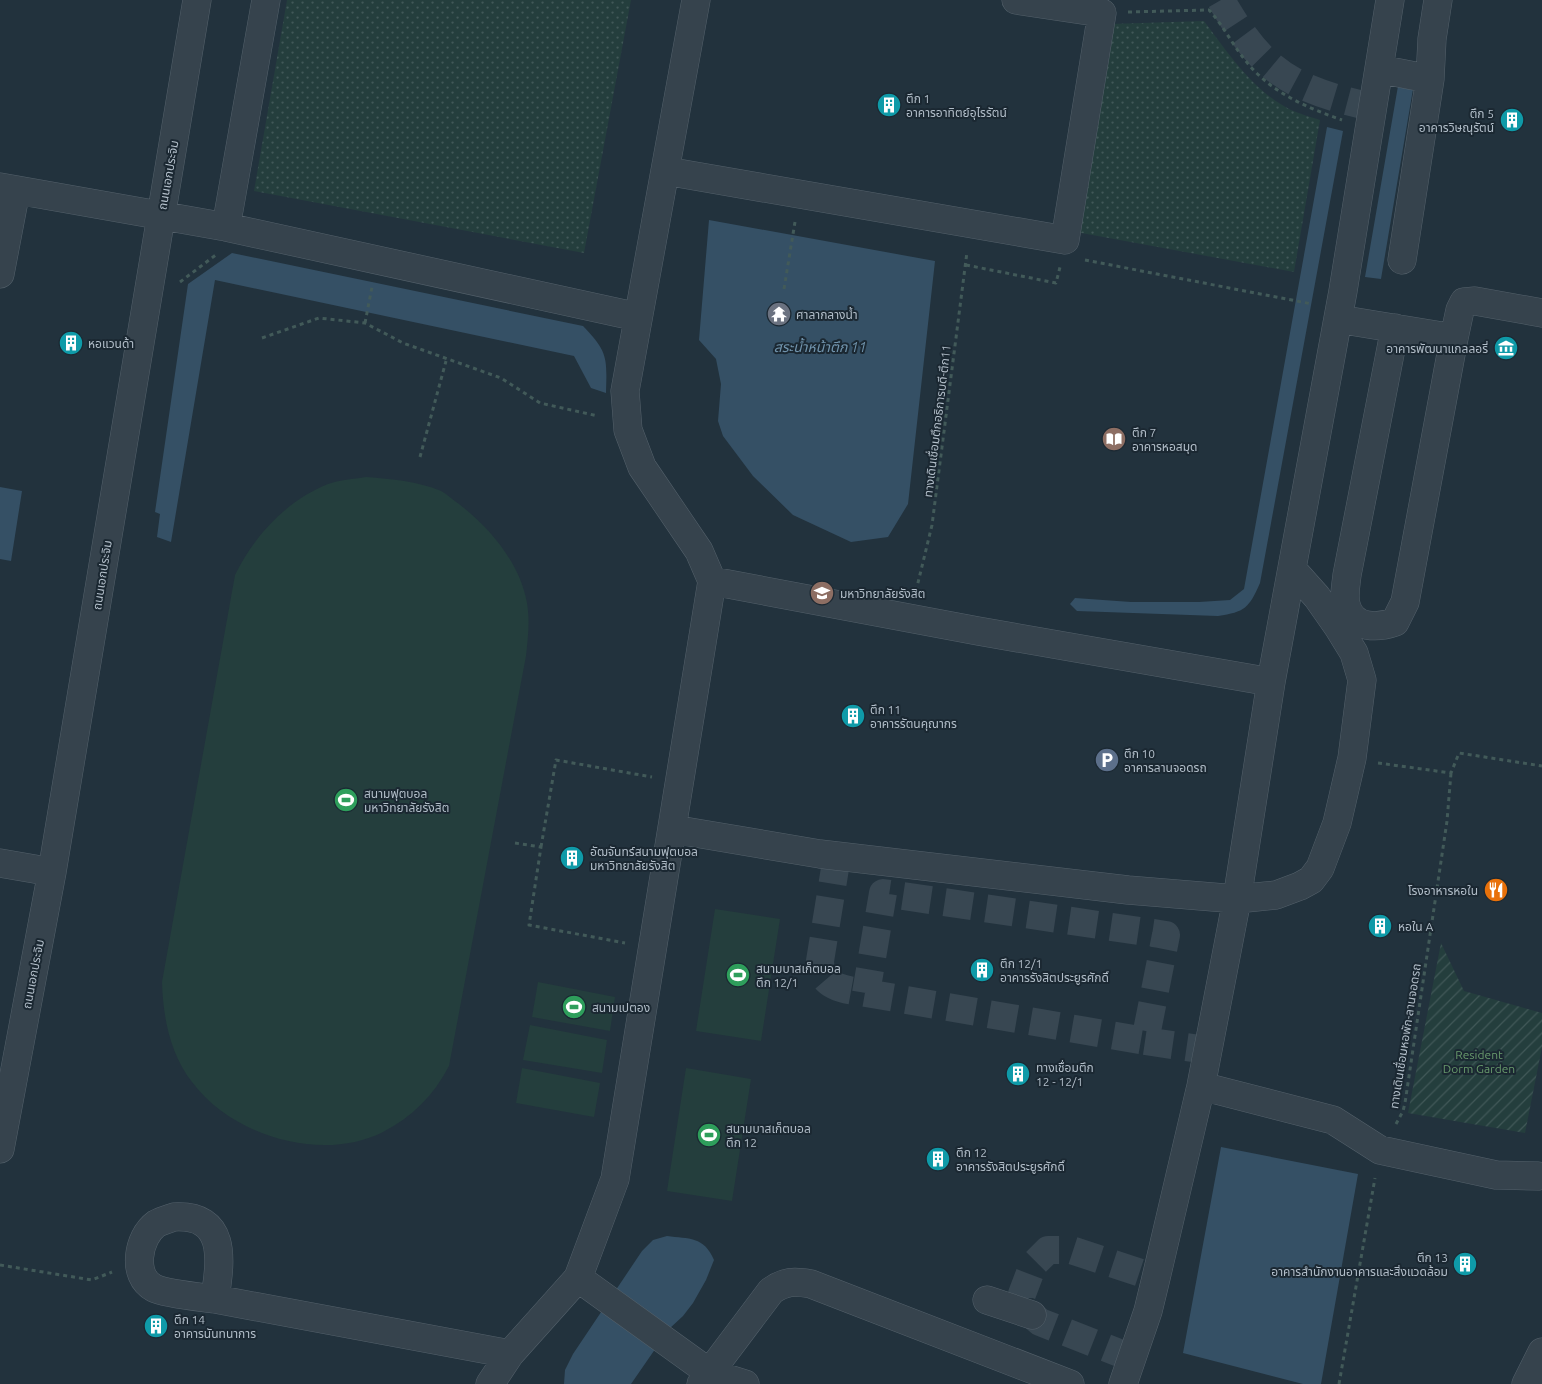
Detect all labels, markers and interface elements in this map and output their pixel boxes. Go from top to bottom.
building icon: ตึก 1 อาคารอาทิตย์อุไรรัตน์ [876,92,902,118]
place label: ตึก 1 อาคารอาทิตย์อุไรรัตน์ [906,92,1007,120]
place label: ตึก 5 อาคารวิษณุรัตน์ [1419,107,1494,135]
building icon: ตึก 5 อาคารวิษณุรัตน์ [1499,107,1525,133]
street label: ถนนเอกประจิม [155,139,181,211]
temple icon: ศาลากลางน้ำ [766,301,792,327]
place label: ศาลากลางน้ำ [796,306,858,321]
building icon: หอแวนด้า [58,330,84,356]
museum icon: อาคารพัฒนาแกลลอรี่ [1493,335,1519,361]
place label: หอแวนด้า [88,337,134,350]
water label: สระน้ำหน้าตึก 11 [774,337,866,355]
place label: อาคารพัฒนาแกลลอรี่ [1386,340,1488,355]
street label: ทางเดินเชื่อมตึกอธิการบดี-ตึก11 [919,344,953,498]
library icon: ตึก 7 อาคารหอสมุด [1101,426,1127,452]
place label: ตึก 7 อาคารหอสมุด [1132,426,1197,454]
street label: ถนนเอกประจิม [90,539,114,611]
school or university icon: มหาวิทยาลัยรังสิต [809,580,835,606]
place label: มหาวิทยาลัยรังสิต [840,587,925,600]
building icon: ตึก 11 อาคารรัตนคุณากร [840,703,866,729]
place label: ตึก 11 อาคารรัตนคุณากร [870,703,957,731]
parking icon: ตึก 10 อาคารลานจอดรถ [1094,747,1120,773]
place label: ตึก 10 อาคารลานจอดรถ [1124,747,1207,774]
sports icon: สนามฟุตบอล มหาวิทยาลัยรังสิต [333,787,359,813]
place label: สนามฟุตบอล มหาวิทยาลัยรังสิต [364,787,449,814]
building icon: อัฒจันทร์สนามฟุตบอล มหาวิทยาลัยรังสิต [559,845,585,871]
place label: อัฒจันทร์สนามฟุตบอล มหาวิทยาลัยรังสิต [590,845,698,872]
restaurant icon: โรงอาหารหอใน [1483,877,1509,903]
place label: โรงอาหารหอใน [1408,884,1478,897]
building icon: หอใน A [1367,913,1393,939]
place label: หอใน A [1398,920,1433,933]
street label: ถนนเอกประจิม [20,938,46,1010]
building icon: ตึก 12/1 อาคารรังสิตประยูรศักดิ์ [969,957,995,983]
place label: ตึก 12/1 อาคารรังสิตประยูรศักดิ์ [1000,957,1109,985]
sports icon: สนามบาสเก็ตบอล ตึก 12/1 [725,962,751,988]
place label: สนามบาสเก็ตบอล ตึก 12/1 [756,962,841,989]
street label: ทางเดินเชื่อมหอพัก-ลานจอดรถ [1385,962,1423,1110]
sports icon: สนามเปตอง [561,994,587,1020]
place label: สนามเปตอง [592,1001,650,1014]
park label: Resident Dorm Garden [1443,1048,1515,1075]
place label: ทางเชื่อมตึก 12 - 12/1 [1036,1059,1094,1088]
building icon: ทางเชื่อมตึก 12 - 12/1 [1005,1061,1031,1087]
sports icon: สนามบาสเก็ตบอล ตึก 12 [696,1122,722,1148]
place label: สนามบาสเก็ตบอล ตึก 12 [726,1122,811,1149]
building icon: ตึก 12 อาคารรังสิตประยูรศักดิ์ [925,1146,951,1172]
place label: ตึก 12 อาคารรังสิตประยูรศักดิ์ [956,1146,1065,1174]
place label: ตึก 13 อาคารสำนักงานอาคารและสิ่งแวดล้อม [1271,1251,1448,1278]
building icon: ตึก 13 อาคารสำนักงานอาคารและสิ่งแวดล้อม [1452,1251,1478,1277]
building icon: ตึก 14 อาคารนันทนาการ [143,1313,169,1339]
place label: ตึก 14 อาคารนันทนาการ [174,1313,256,1340]

